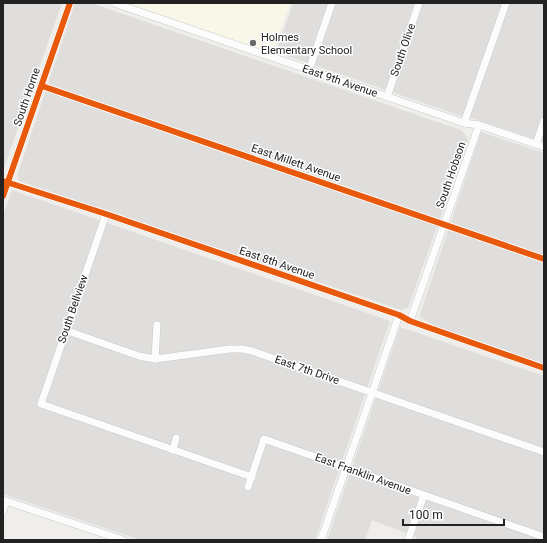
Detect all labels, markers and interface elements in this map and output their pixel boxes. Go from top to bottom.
street label: South Olive [388,22,418,78]
place label: Holmes Elementary School [261,31,352,57]
marker: Holmes Elementary School [248,38,258,48]
street label: East 9th Avenue [301,62,380,100]
street label: South Horne [11,66,43,128]
street label: South Hobson [434,140,468,210]
street label: East Millett Avenue [250,142,343,184]
street label: East 8th Avenue [238,244,317,282]
street label: South Bellview [55,272,91,345]
street label: East 7th Drive [273,353,341,387]
street label: East Franklin Avenue [313,451,413,498]
scale bar [403,501,504,527]
text: 100 m [409,508,443,522]

